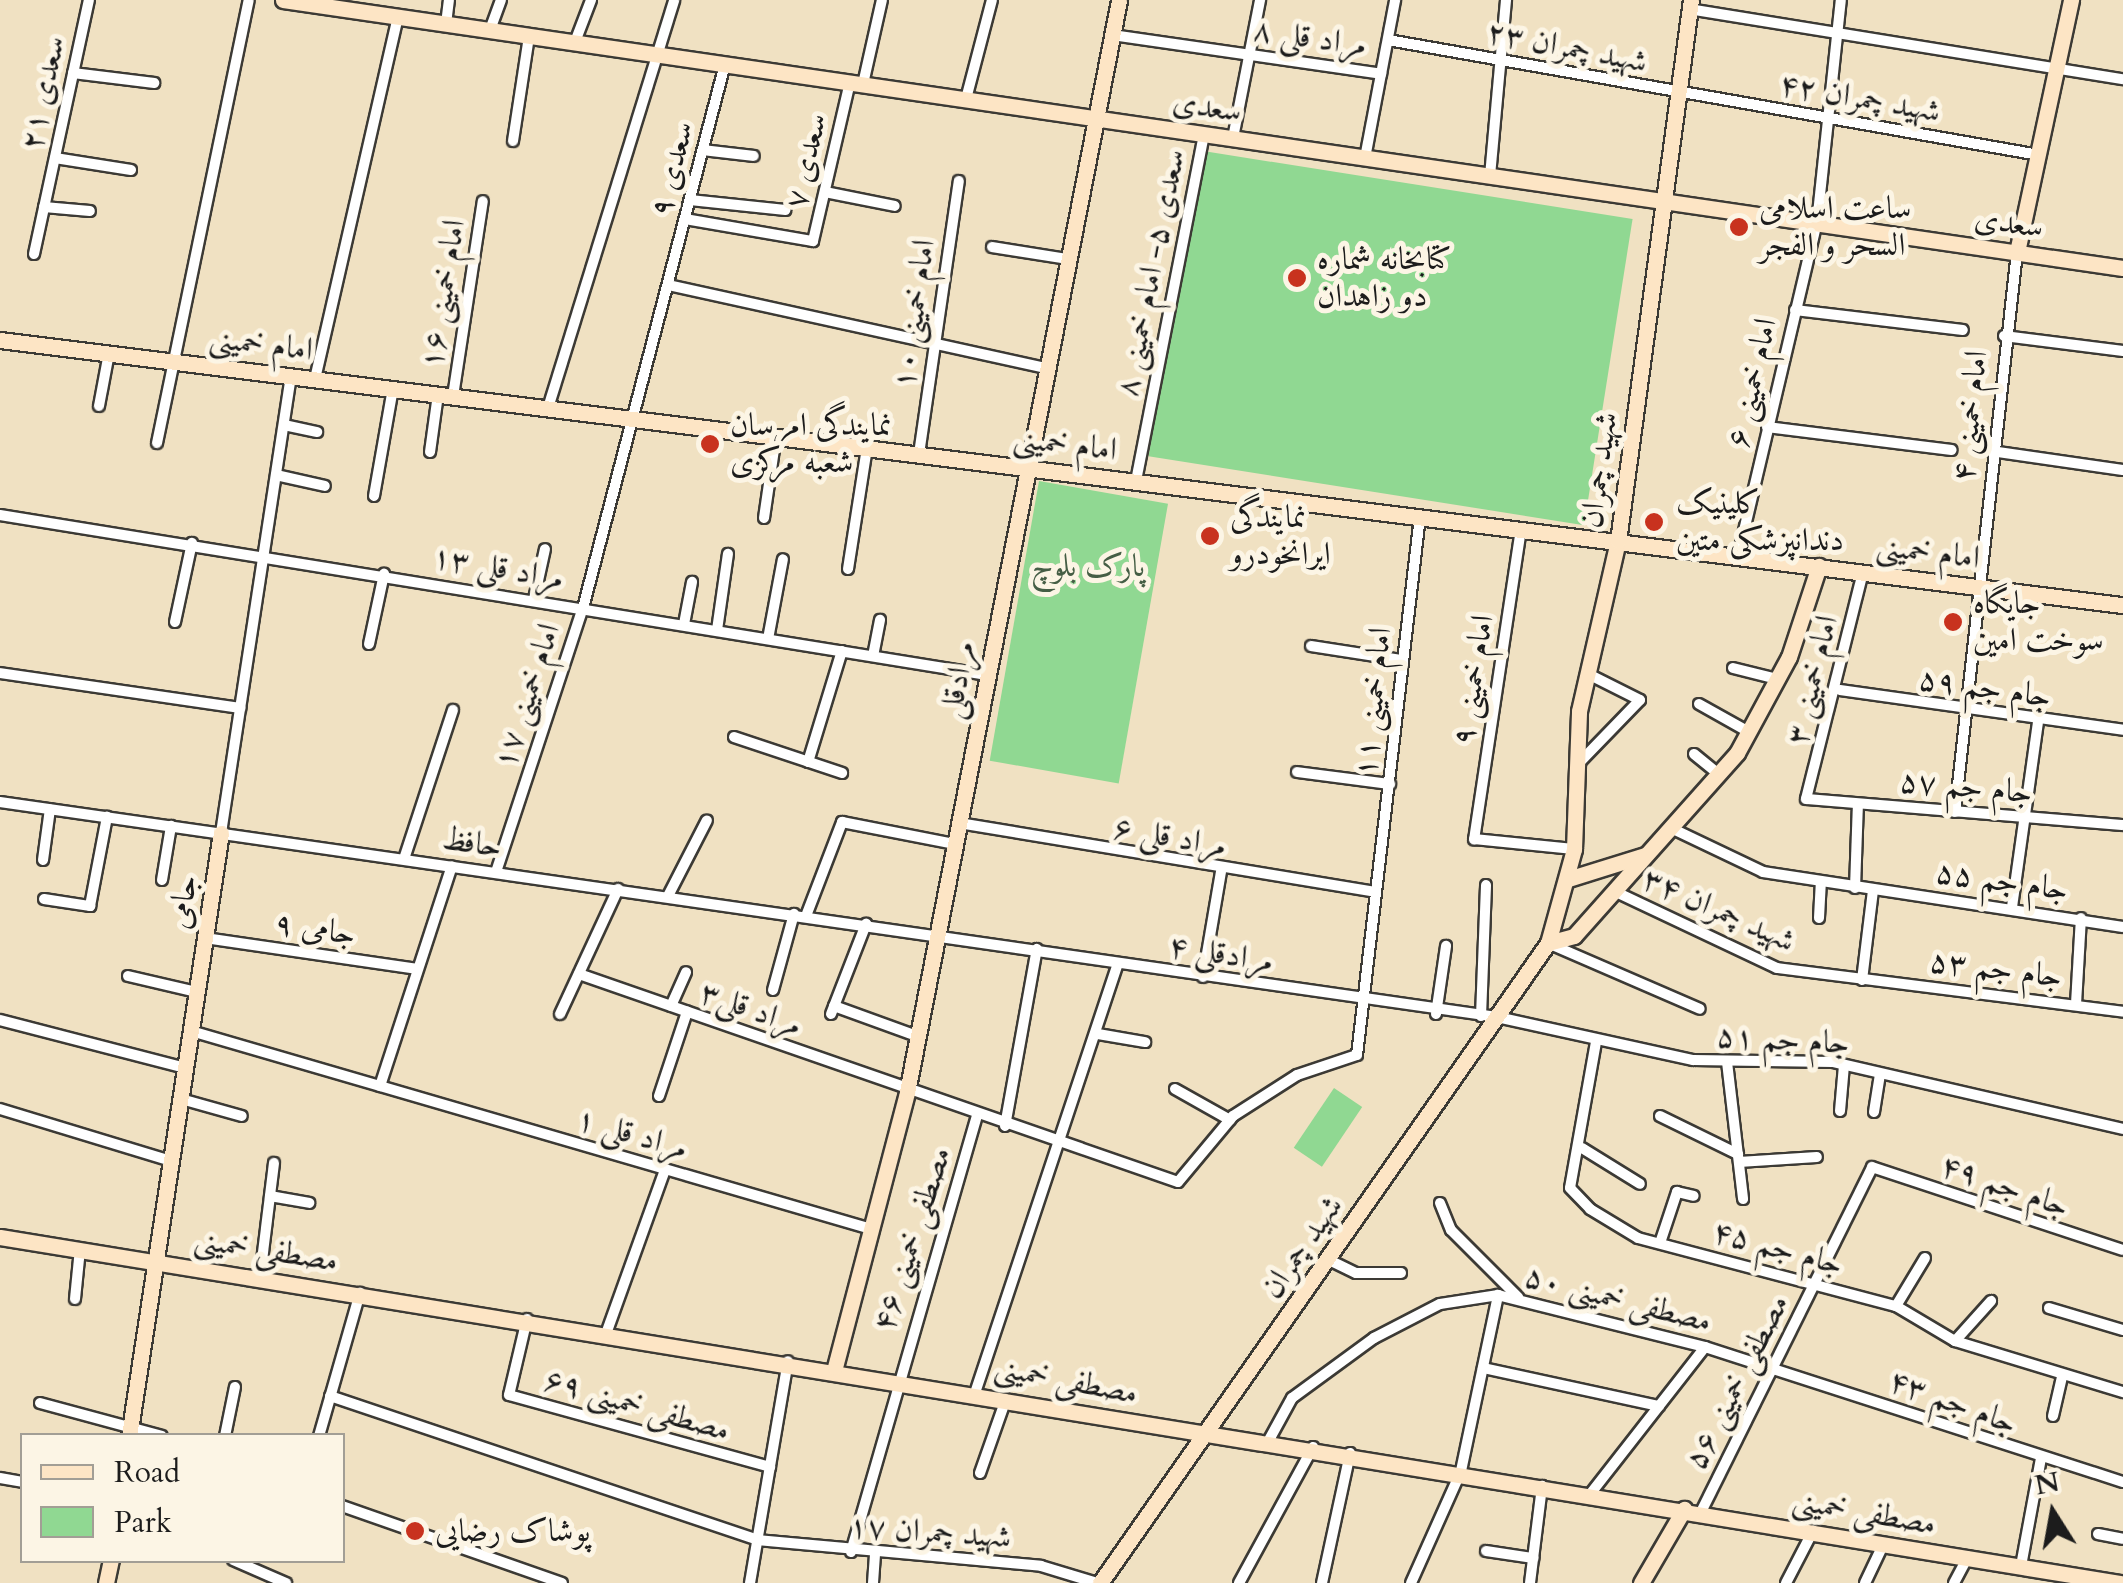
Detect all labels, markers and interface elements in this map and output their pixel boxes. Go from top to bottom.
street label: مراد قلی ۸ [1251,11,1369,65]
street label: شهید چمران ۲۳ [1483,13,1651,81]
street label: سعدی ۲۱ [12,33,74,153]
street label: شهید چمران ۴۲ [1776,65,1944,131]
street label: سعدی [1170,83,1244,131]
street label: سعدی ۷ [776,110,836,212]
street label: سعدی ۹ [642,117,702,221]
street label: سعدی ۵- امام خمینی ۸ [1108,146,1194,400]
place label: ساعت اسلامی السحر و الفجر [1759,190,1911,265]
street label: سعدی [1972,199,2046,247]
marker: ساعت اسلامی السحر و الفجر [1728,216,1750,238]
street label: امام خمینی ۱۶ [412,217,474,371]
street label: امام خمینی ۱۰ [885,237,943,391]
place label: کتابخانه شماره دو زاهدان [1317,241,1451,316]
marker: کتابخانه شماره دو زاهدان [1286,267,1308,289]
street label: امام خمینی ۶ [1718,315,1786,451]
street label: امام خمینی [207,319,315,369]
street label: امام خمینی ۴ [1944,349,1996,483]
place label: نمایندگی امرسان شعبه مرکزی [730,407,892,482]
street label: شهید چمران [1572,410,1626,530]
street label: امام خمینی [1011,419,1119,469]
marker: نمایندگی امرسان شعبه مرکزی [699,433,721,455]
place label: کلینیک دندانپزشکی متین [1676,485,1844,560]
place label: نمایندگی ایرانخودرو [1230,499,1331,574]
marker: کلینیک دندانپزشکی متین [1641,509,1667,535]
marker: نمایندگی ایرانخودرو [1199,525,1221,547]
street label: امام خمینی [1874,527,1982,577]
street label: مراد قلی ۱۳ [429,538,567,598]
park label: پارک بلوچ [1031,547,1145,585]
place label: جایگاه سوخت امین [1973,585,2104,660]
marker: جایگاه سوخت امین [1942,611,1964,633]
street label: امام خمینی ۹ [1444,612,1502,748]
street label: امام خمینی ۳ [1777,612,1847,748]
street label: امام خمینی ۱۷ [486,619,568,773]
street label: امام خمینی ۱۱ [1346,625,1400,779]
street label: مرادقلی [932,638,984,722]
street label: جام جم ۵۹ [1916,660,2054,716]
street label: جام جم ۵۷ [1898,762,2034,812]
street label: مراد قلی ۶ [1110,808,1230,866]
street label: حافظ [440,820,504,866]
street label: جام جم ۵۵ [1933,853,2071,909]
street label: شهید چمران ۳۴ [1637,859,1801,961]
street label: جامی [160,872,206,932]
street label: جامی ۹ [272,904,358,954]
street label: مرادقلی ۴ [1166,927,1276,981]
street label: جام جم ۵۳ [1927,942,2065,996]
street label: مراد قلی۳ [695,973,807,1045]
street label: جام جم ۵۱ [1715,1017,1851,1063]
street label: مراد قلی ۱ [572,1100,692,1168]
street label: مصطفی خمینی ۴۶ [864,1142,960,1336]
street label: جام جم ۴۹ [1936,1146,2074,1226]
street label: شهید چمران [1253,1188,1351,1306]
street label: جام جم ۴۵ [1709,1212,1847,1284]
street label: مصطفی خمینی [191,1220,341,1280]
street label: مصطفی خمینی ۵۰ [1521,1257,1715,1341]
street label: مصطفی خمینی ۵۶ [1677,1288,1797,1476]
street label: مصطفی خمینی [991,1347,1141,1413]
street label: مصطفی خمینی ۶۹ [540,1360,734,1450]
street label: جام جم ۴۳ [1884,1361,2022,1443]
legend [20,1433,345,1563]
text: Road [114,1452,180,1493]
north arrow [2003,1463,2103,1563]
text: N [2032,1463,2063,1505]
street label: مصطفی خمینی [1789,1480,1939,1544]
text: Park [114,1502,172,1543]
street label: شهید چمران ۱۷ [847,1507,1013,1557]
place label: پوشاک رضایی [435,1512,591,1550]
marker: پوشاک رضایی [404,1520,426,1542]

